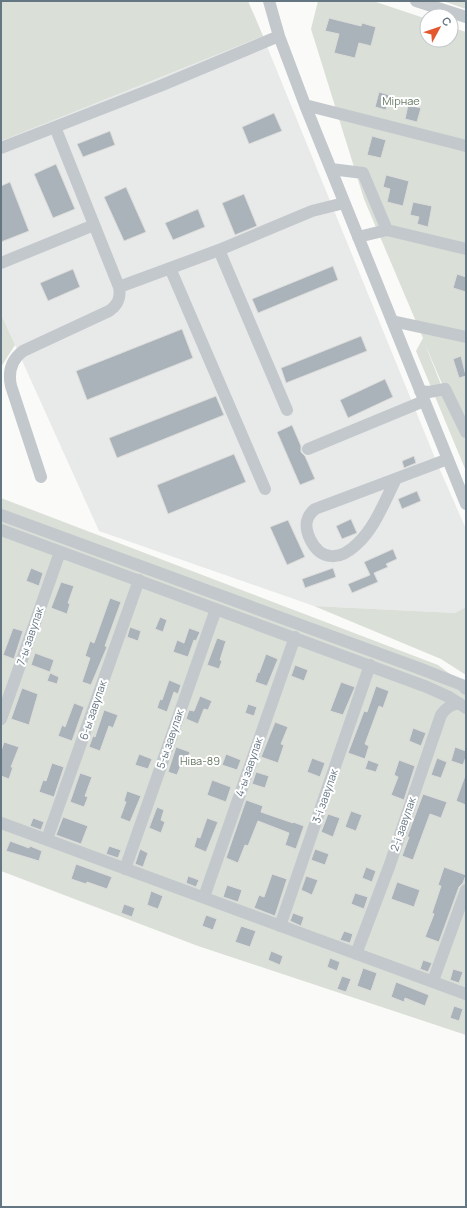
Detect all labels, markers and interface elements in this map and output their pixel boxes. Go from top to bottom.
north arrow [419,8,459,48]
text: С [439,13,455,29]
park label: Мірнае [382,93,420,108]
street label: 7-ы завулак [13,604,47,667]
street label: 6-ы завулак [75,678,110,742]
street label: 5-ы завулак [152,707,187,770]
street label: 4-ы завулак [231,735,266,798]
park label: Ніва-89 [180,753,220,768]
street label: 3-і завулак [308,766,341,825]
street label: 2-і завулак [386,794,419,853]

